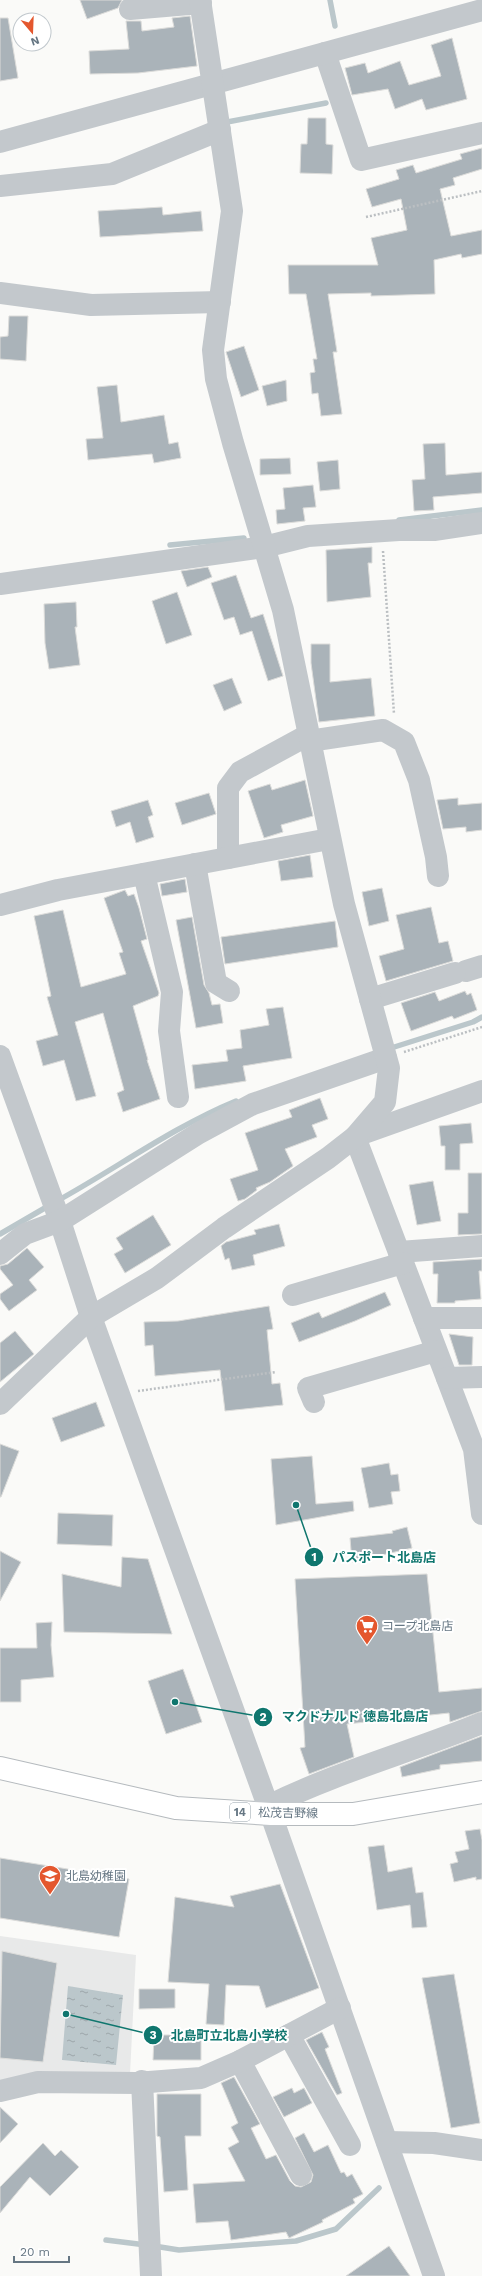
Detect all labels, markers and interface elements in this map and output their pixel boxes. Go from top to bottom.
north arrow [12,12,52,52]
text: N [29,34,41,48]
callout: パスポート北島店 [304,1545,444,1570]
text: 1 [311,1550,317,1564]
text: パスポート北島店 [332,1550,436,1565]
supermarket icon: コープ北島店 [354,1613,380,1646]
place label: コープ北島店 [382,1619,453,1633]
callout: マクドナルド 徳島北島店 [253,1704,436,1729]
text: マクドナルド 徳島北島店 [282,1709,428,1724]
text: 2 [259,1710,267,1724]
road number: 14 [230,1803,250,1821]
street label: 松茂吉野線 [258,1805,318,1821]
school or university icon: 北島幼稚園 [37,1863,63,1896]
place label: 北島幼稚園 [66,1869,126,1883]
callout: 北島町立北島小学校 [143,2023,296,2048]
text: 3 [149,2028,157,2042]
text: 北島町立北島小学校 [170,2028,288,2043]
scale bar [14,2238,69,2264]
text: 20 m [20,2245,50,2259]

